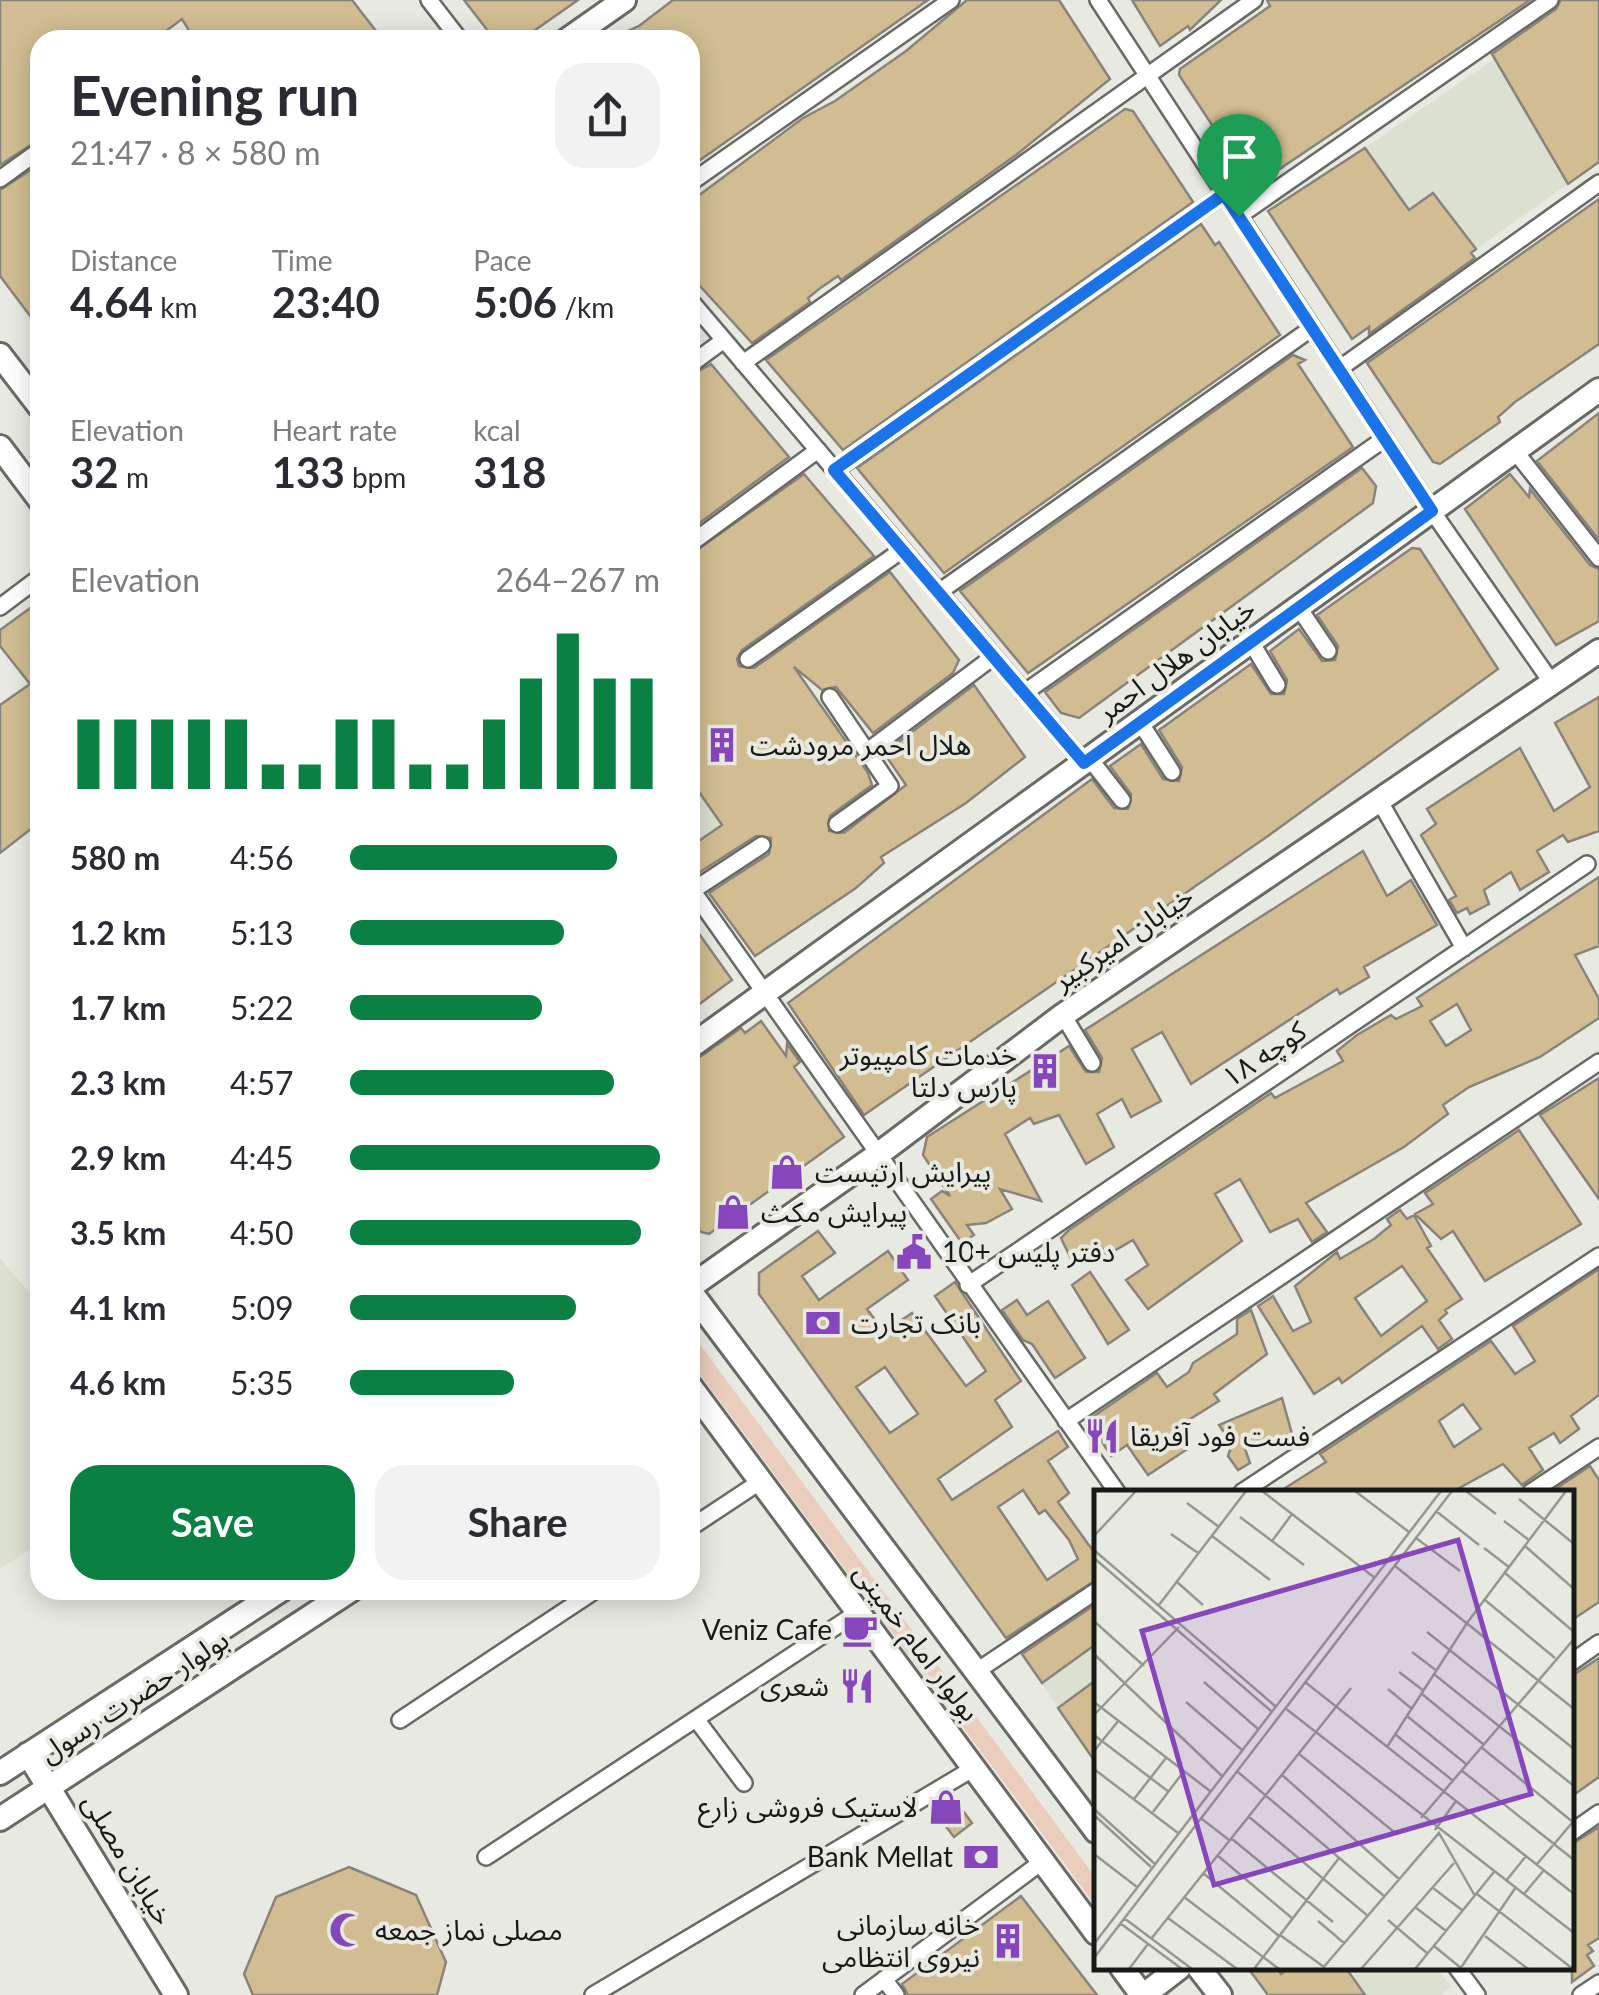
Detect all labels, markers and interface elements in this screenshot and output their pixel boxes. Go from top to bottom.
text: Evening run [70,62,359,128]
button: share [555,63,660,168]
pin [1197,114,1282,217]
icon: arrive [1212,129,1267,184]
text: 21:47 · 8 × 580 m [70,133,321,172]
text: Distance [70,243,177,277]
text: Time [272,243,333,277]
text: Pace [473,243,532,277]
text: 4.64 [70,277,153,327]
text: 23:40 [272,277,380,327]
text: 5:06 [473,277,557,327]
text: km [153,290,197,324]
text: /km [557,290,614,324]
text: Elevation [70,413,184,447]
text: Heart rate [272,413,397,447]
text: kcal [473,413,521,447]
text: 32 [70,447,119,497]
text: 133 [272,447,345,497]
text: 318 [473,447,546,497]
text: m [119,460,149,494]
text: bpm [345,460,406,494]
text: Elevation [70,560,200,599]
text: 264–267 m [496,560,660,599]
street label: خیابان هلال احمر [1089,590,1262,729]
building icon: هلال احمر مرودشت [703,726,741,764]
place label: هلال احمر مرودشت [750,727,971,762]
text: 580 m [70,838,160,877]
text: 4:56 [230,838,294,877]
street label: خیابان امیرکبیر [1045,878,1199,998]
text: 1.2 km [70,913,166,952]
text: 5:13 [230,913,294,952]
text: 1.7 km [70,988,166,1027]
text: 5:22 [230,988,294,1027]
street label: کوچه ۱۸ [1215,1013,1313,1095]
place label: خدمات کامپیوتر پارس دلتا [839,1037,1017,1105]
building icon: خدمات کامپیوتر پارس دلتا [1026,1052,1064,1090]
text: 2.3 km [70,1063,166,1102]
text: 4:57 [230,1063,294,1102]
text: 2.9 km [70,1138,166,1177]
text: 4:45 [230,1138,294,1177]
shop icon: پیرایش ارتیست [768,1153,806,1191]
place label: پیرایش ارتیست [815,1154,991,1190]
shop icon: پیرایش مکث [714,1193,752,1231]
place label: پیرایش مکث [761,1194,907,1230]
text: 3.5 km [70,1213,166,1252]
text: 4:50 [230,1213,294,1252]
public building icon: دفتر پلیس +10 [895,1233,933,1271]
place label: دفتر پلیس +10 [942,1234,1115,1270]
text: 4.1 km [70,1288,166,1327]
text: 5:09 [230,1288,294,1327]
bank icon: بانک تجارت [804,1304,842,1342]
place label: بانک تجارت [851,1305,981,1340]
text: 4.6 km [70,1363,166,1402]
text: 5:35 [230,1363,294,1402]
restaurant icon: فست فود آفریقا [1083,1417,1121,1455]
place label: فست فود آفریقا [1130,1418,1310,1453]
button: Save [70,1465,355,1580]
button: Share [375,1465,660,1580]
inset map [1094,1490,1574,1970]
street label: بولوار امام خمینی [843,1556,988,1730]
cafe icon: Veniz Cafe [841,1611,879,1649]
place label: Veniz Cafe [702,1612,832,1646]
street label: بولوار حضرت رسول [33,1621,235,1770]
restaurant icon: شعری [838,1667,876,1705]
place label: شعری [760,1668,829,1703]
street label: خیابان مصلی [75,1787,181,1931]
shop icon: لاستیک فروشی زارع [927,1788,965,1826]
place label: لاستیک فروشی زارع [698,1789,918,1828]
bank icon: Bank Mellat [962,1838,1000,1876]
place label: Bank Mellat [807,1839,953,1873]
place label: خانه سازمانی نیروی انتظامی [822,1907,980,1974]
mosque icon: مصلی نماز جمعه [328,1911,366,1949]
place label: مصلی نماز جمعه [375,1912,563,1947]
building icon: خانه سازمانی نیروی انتظامی [989,1922,1027,1960]

